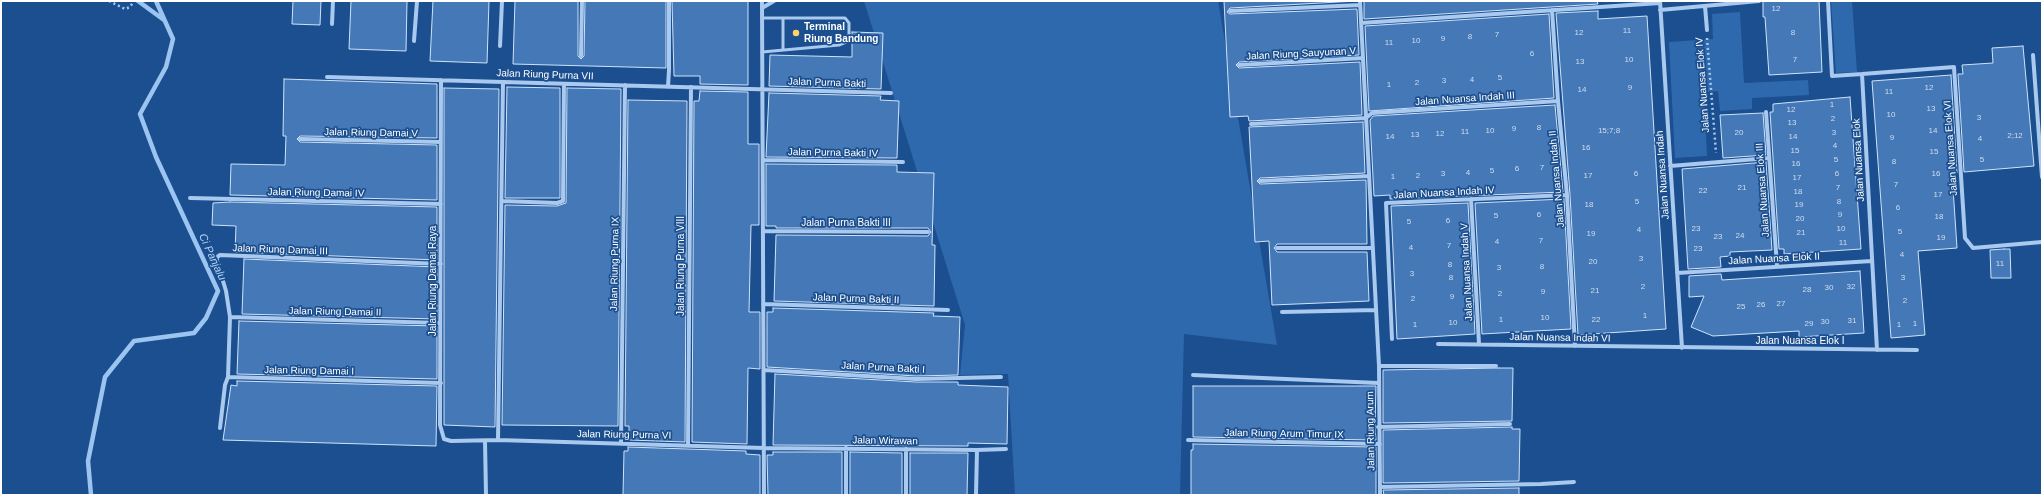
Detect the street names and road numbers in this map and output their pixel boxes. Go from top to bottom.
street label: Jalan Nuansa Elok IV [1694,37,1712,133]
street label: Jalan Riung Sauyunan V [1246,45,1356,63]
street label: Jalan Riung Purna VII [496,67,594,83]
street label: Jalan Purna Bakti [788,76,866,90]
street label: Jalan Nuansa Indah III [1415,90,1515,108]
street label: Jalan Nuansa Elok VI [1942,100,1960,196]
street label: Jalan Nuansa Elok [1851,118,1867,202]
street label: Jalan Riung Damai V [324,126,418,140]
street label: Jalan Nuansa Indah II [1547,130,1567,228]
street label: Jalan Nuansa Indah [1654,130,1672,220]
street label: Jalan Nuansa Elok III [1754,142,1772,238]
street label: Jalan Purna Bakti IV [788,146,878,160]
street label: Jalan Nuansa Indah IV [1393,184,1495,202]
street label: Jalan Riung Damai IV [268,186,364,200]
street label: Jalan Riung Purna VIII [675,216,687,316]
street label: Jalan Riung Purna IX [608,217,622,311]
street label: Jalan Purna Bakti III [801,217,891,229]
street label: Jalan Nuansa Indah V [1458,223,1476,321]
street label: Jalan Riung Damai Raya [427,226,439,336]
street label: Jalan Riung Damai III [232,242,328,258]
street label: Jalan Nuansa Elok II [1728,251,1820,267]
street label: Jalan Purna Bakti II [812,291,900,307]
street label: Jalan Riung Damai II [288,305,382,319]
street label: Jalan Nuansa Indah VI [1509,331,1611,345]
street label: Jalan Nuansa Elok I [1756,335,1844,347]
street label: Jalan Purna Bakti I [841,360,925,376]
street label: Jalan Riung Damai I [264,364,354,378]
street label: Jalan Riung Arum [1364,391,1378,471]
street label: Jalan Riung Arum Timur IX [1224,427,1344,441]
street label: Jalan Riung Purna VI [577,428,671,442]
street label: Jalan Wirawan [852,434,918,448]

